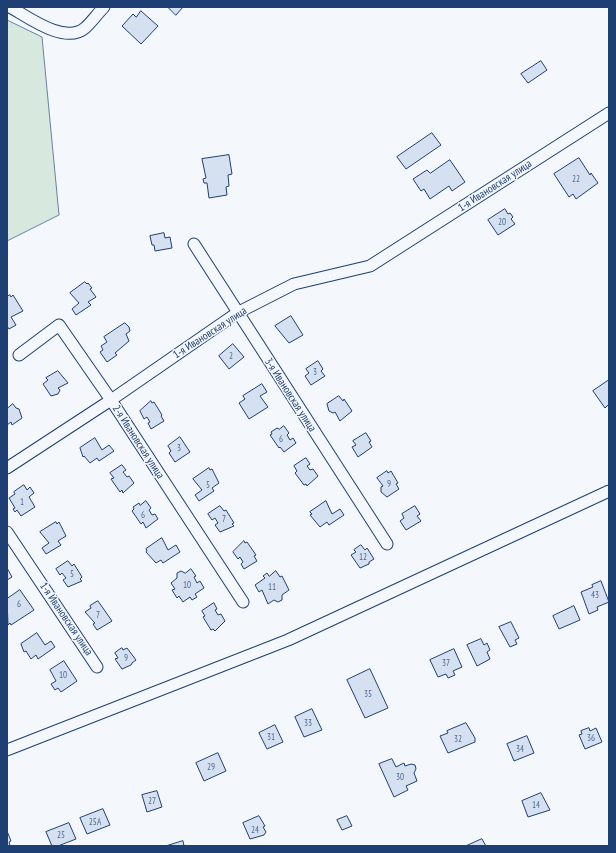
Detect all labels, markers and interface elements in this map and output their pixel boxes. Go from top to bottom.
street label: 1-я Ивановская улица [456,157,534,215]
house number: 22 [572,174,580,184]
house number: 20 [498,217,506,227]
street label: 1-я Ивановская улица [171,304,249,362]
house number: 2 [229,351,233,361]
street label: 3-я Ивановская улица [261,356,319,434]
house number: 3 [313,367,317,377]
street label: 2-я Ивановская улица [109,403,167,481]
house number: 6 [279,434,283,444]
house number: 3 [177,443,181,453]
house number: 9 [387,479,391,489]
house number: 5 [206,480,210,490]
house number: 1 [20,497,24,507]
house number: 6 [141,510,145,520]
house number: 7 [222,514,226,524]
house number: 12 [359,552,367,562]
house number: 5 [70,569,74,579]
street label: 1-я Ивановская улица [37,580,95,658]
house number: 10 [183,580,191,590]
house number: 11 [268,582,276,592]
house number: 43 [591,590,599,600]
house number: 6 [17,599,21,609]
house number: 7 [96,610,100,620]
house number: 9 [124,653,128,663]
house number: 37 [442,658,450,668]
house number: 10 [59,670,67,680]
house number: 35 [364,689,372,699]
house number: 33 [304,718,312,728]
house number: 31 [267,732,275,742]
house number: 36 [587,733,595,743]
house number: 32 [454,734,462,744]
house number: 34 [516,744,524,754]
house number: 29 [207,762,215,772]
house number: 30 [396,772,404,782]
house number: 27 [148,796,156,806]
house number: 14 [532,800,540,810]
house number: 25А [89,817,101,827]
house number: 24 [251,825,259,835]
house number: 25 [57,830,65,840]

